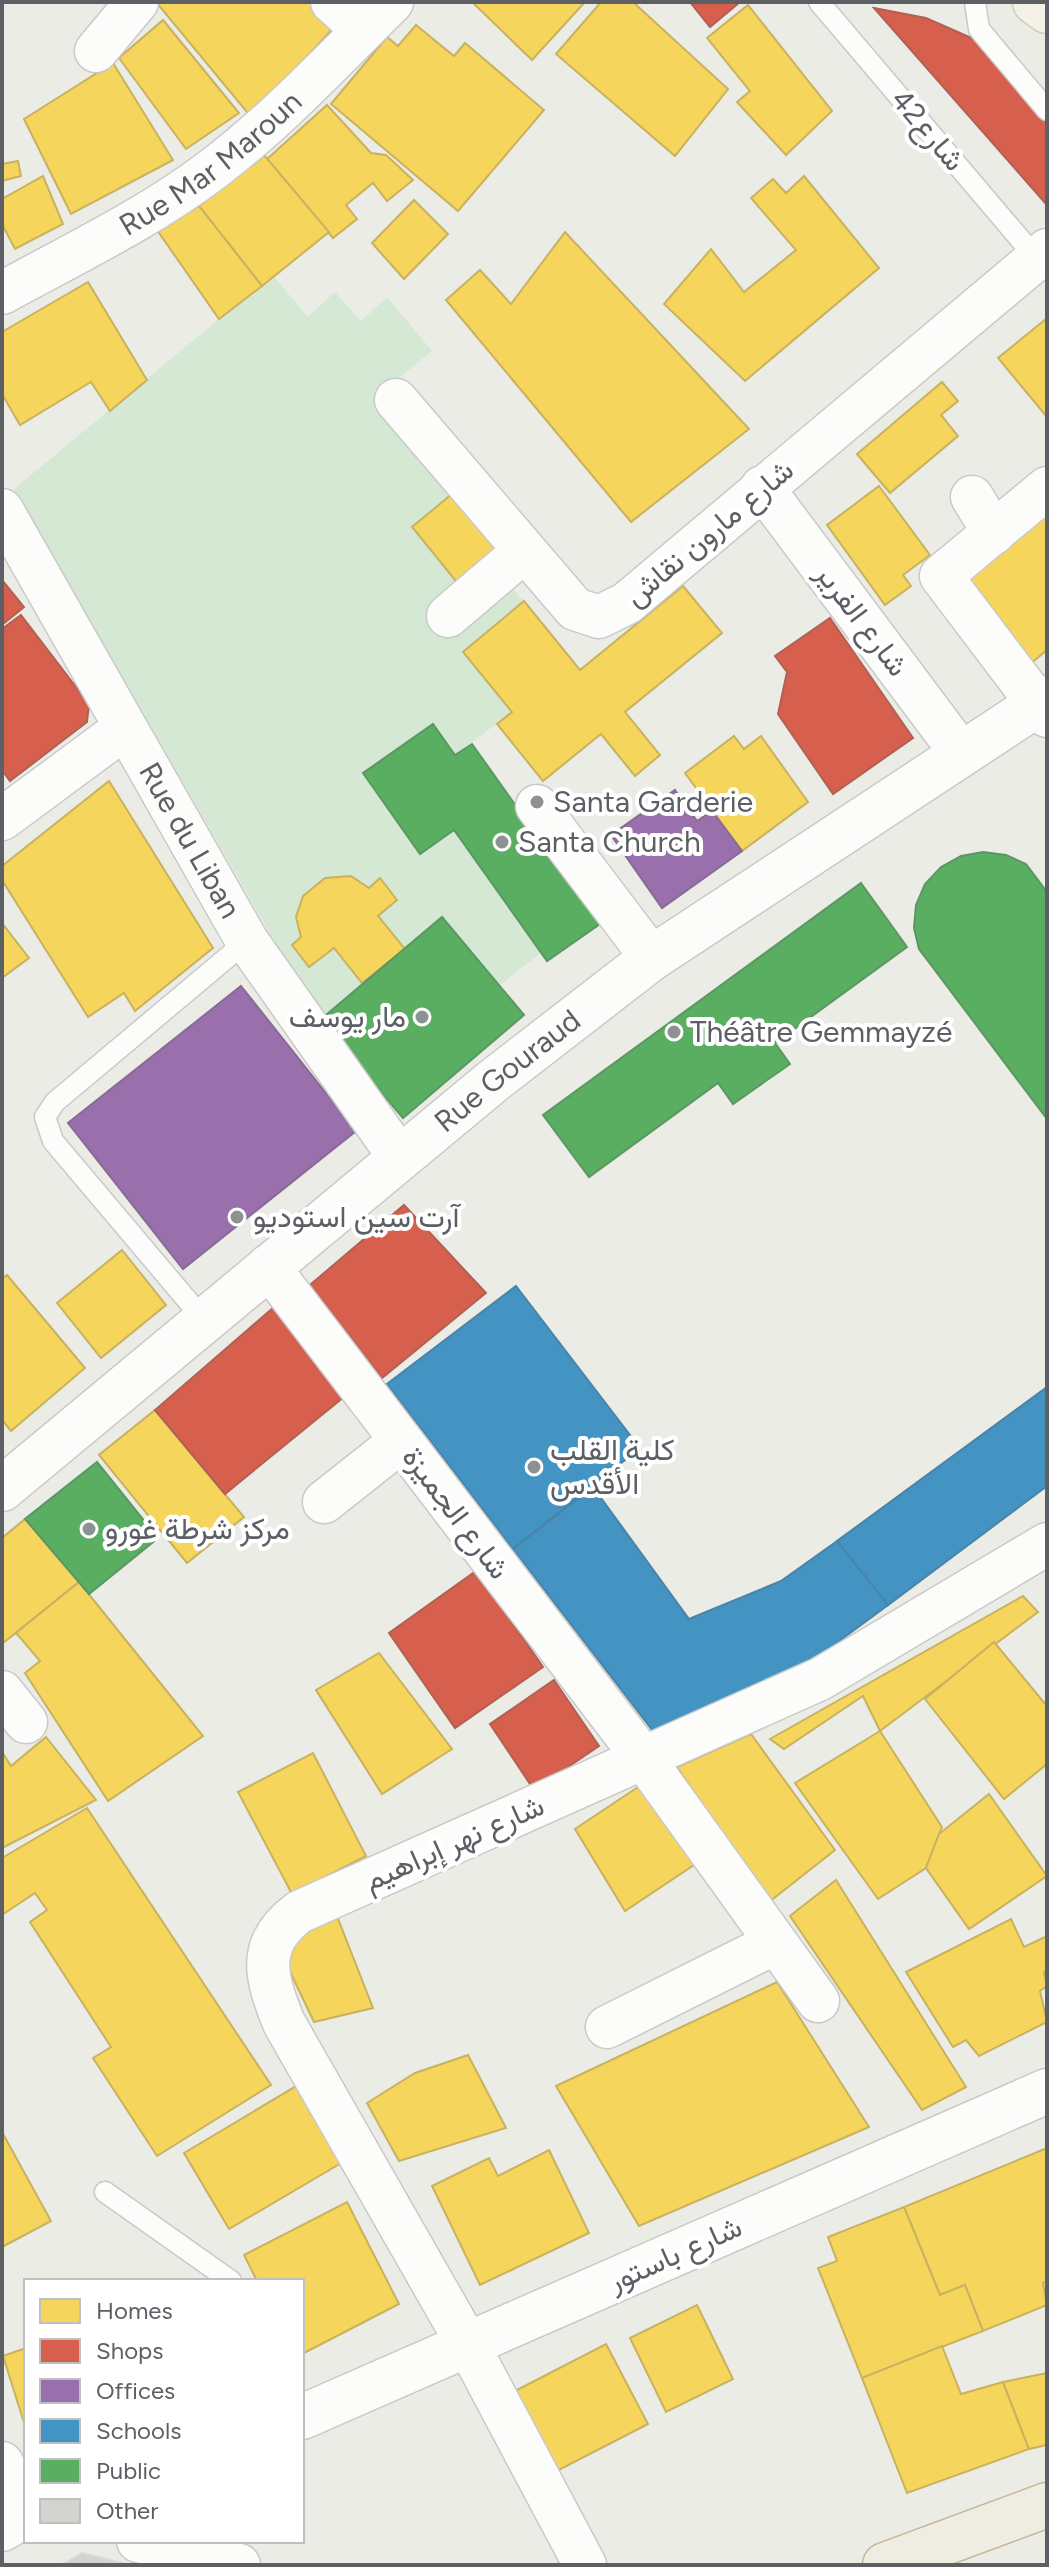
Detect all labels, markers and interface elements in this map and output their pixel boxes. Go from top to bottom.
street label: شارع42 [882,81,973,180]
street label: Rue Mar Maroun [112,83,309,244]
street label: شارع مارون نقاش [617,451,802,616]
street label: شارع الفرير [806,555,917,685]
street label: Rue du Liban [131,756,249,925]
place label: Santa Garderie [553,783,753,820]
marker: Santa Garderie [528,793,546,811]
place label: Santa Church [518,823,701,860]
marker: Santa Church [493,833,511,851]
place label: مار يوسف [289,998,406,1035]
street label: Rue Gouraud [427,1001,588,1140]
marker: مار يوسف [413,1008,431,1026]
place label: Théâtre Gemmayzé [690,1013,953,1050]
marker: Théâtre Gemmayzé [665,1023,683,1041]
place label: آرت سين استوديو [253,1198,462,1235]
marker: آرت سين استوديو [228,1208,246,1226]
place label: كلية القلب الأقدس [550,1431,675,1502]
street label: شارع الجميزة [393,1439,518,1587]
marker: كلية القلب الأقدس [525,1458,543,1476]
place label: مركز شرطة غورو [105,1510,290,1547]
marker: مركز شرطة غورو [80,1520,98,1538]
street label: شارع نهر إبراهيم [358,1786,550,1901]
street label: شارع باستور [601,2208,748,2302]
legend [24,2279,304,2543]
text: Homes [96,2296,173,2325]
text: Shops [96,2336,163,2365]
text: Offices [96,2376,175,2405]
text: Schools [96,2416,181,2445]
text: Public [96,2456,161,2485]
text: Other [96,2496,158,2525]

